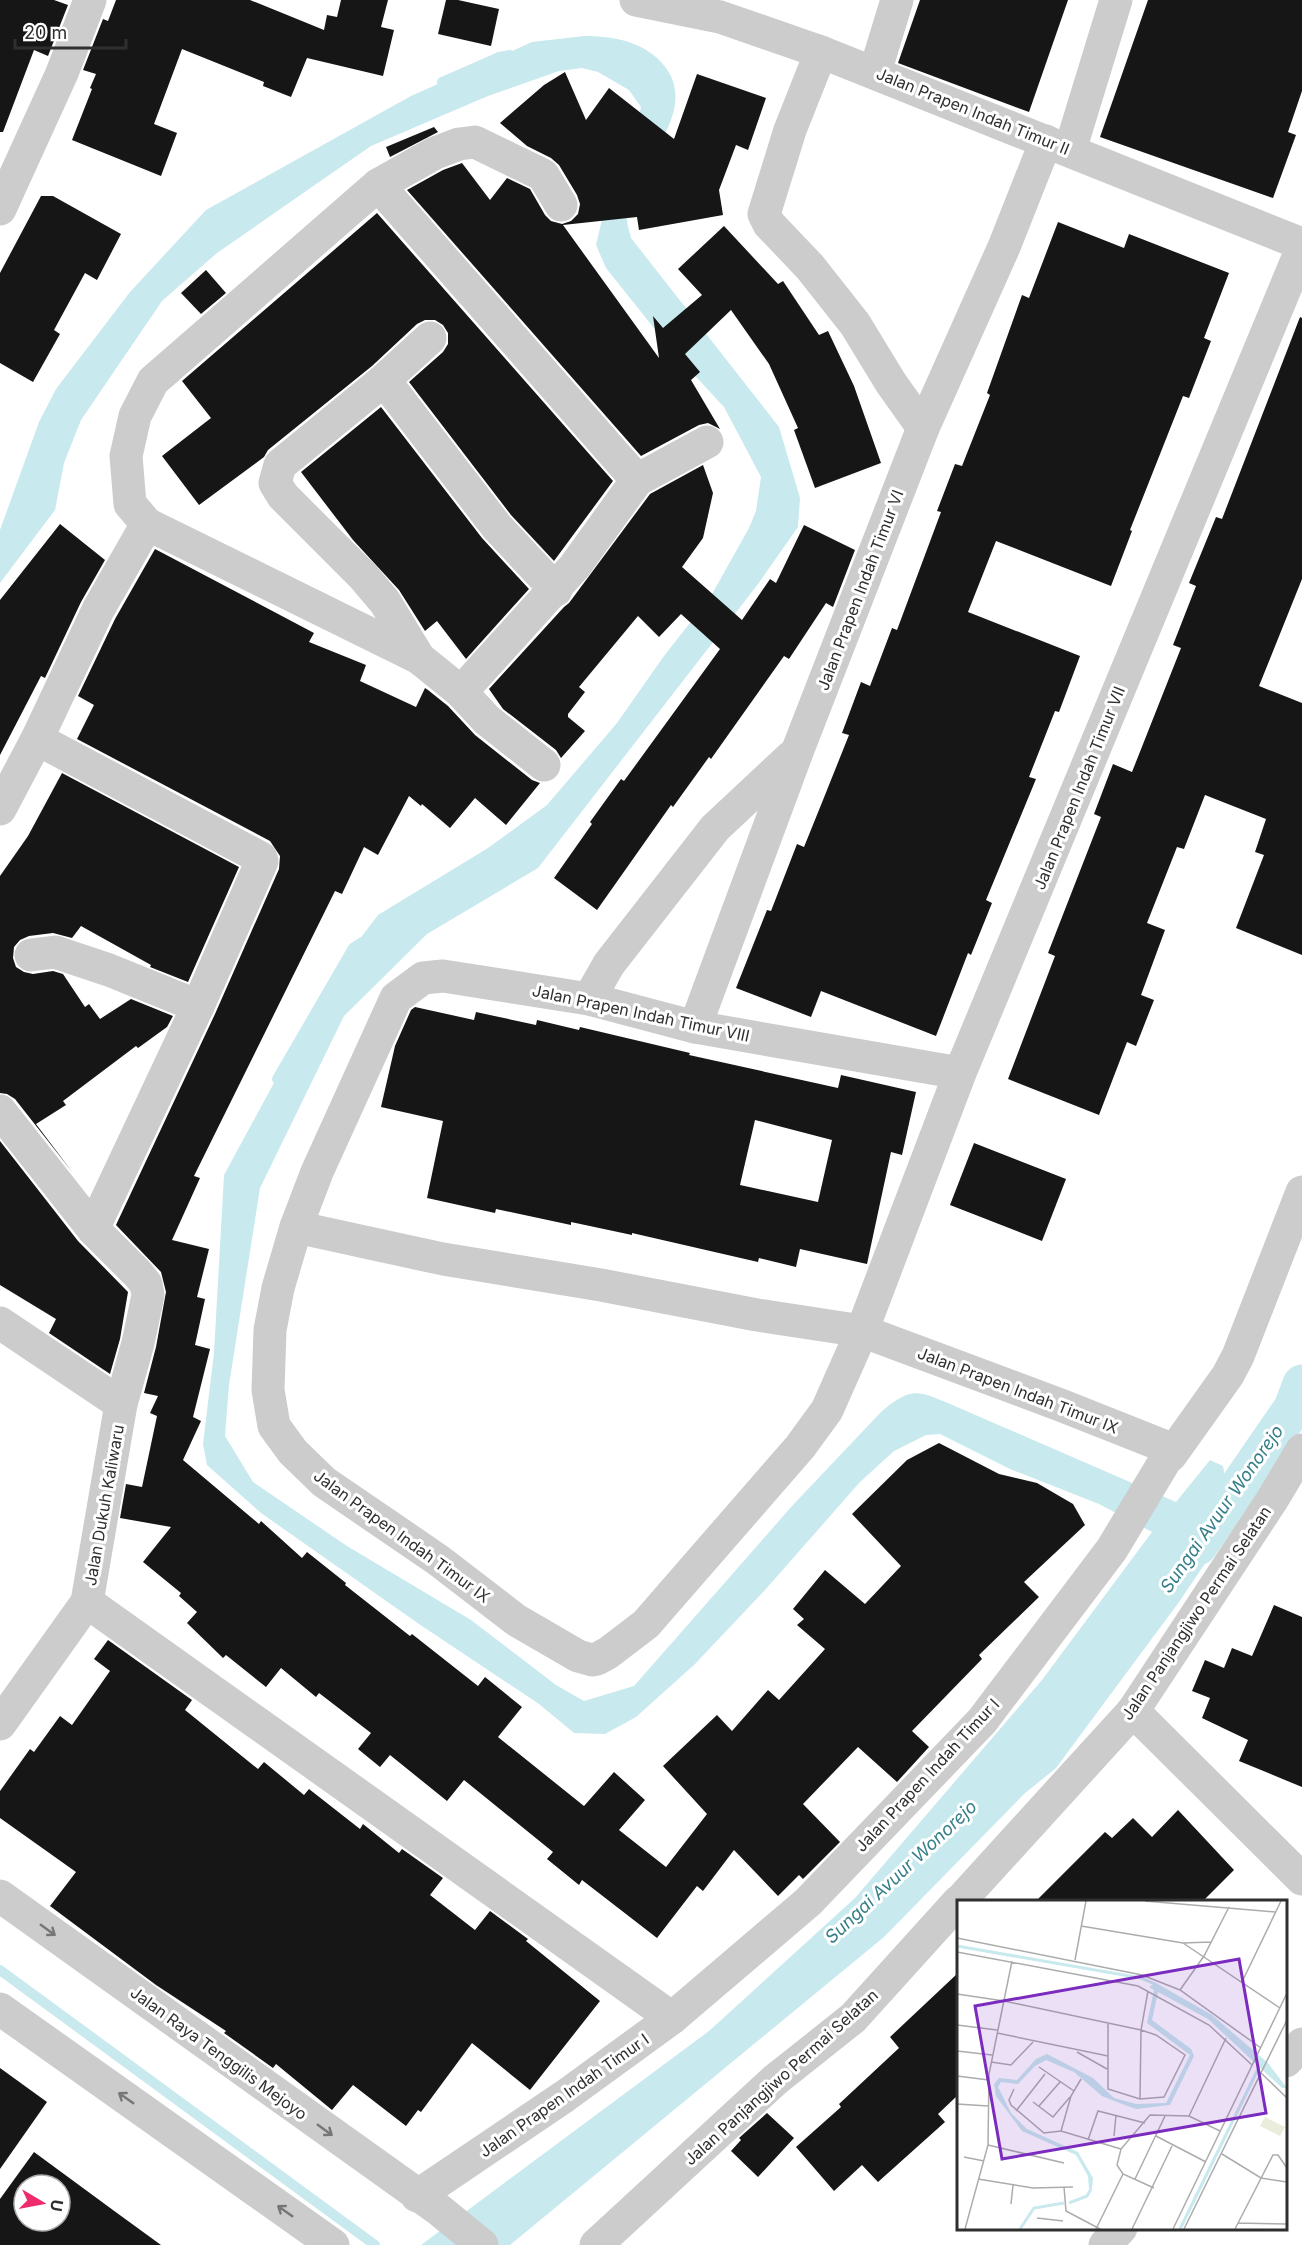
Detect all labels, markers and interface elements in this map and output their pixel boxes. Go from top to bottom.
scale bar [15,12,126,50]
text: 20 m [24,22,67,43]
street label: Jalan Prapen Indah Timur II [874,63,1072,159]
street label: Jalan Prapen Indah Timur VI [812,487,908,693]
street label: Jalan Prapen Indah Timur VII [1029,683,1129,893]
street label: Jalan Prapen Indah Timur VIII [530,980,752,1046]
street label: Jalan Prapen Indah Timur IX [915,1342,1121,1438]
water label: Sungai Avuur Wonorejo [1156,1421,1288,1597]
street label: Jalan Dukuh Kaliwaru [80,1423,128,1587]
street label: Jalan Prapen Indah Timur IX [310,1465,494,1607]
street label: Jalan Panjangjiwo Permai Selatan [1117,1502,1275,1724]
street label: Jalan Prapen Indah Timur I [851,1694,1003,1856]
water label: Sungai Avuur Wonorejo [820,1796,981,1947]
inset map [957,1900,1287,2230]
one-way arrow [39,1924,55,1936]
street label: Jalan Raya Tenggilis Mejoyo [127,1982,311,2124]
street label: Jalan Panjangjiwo Permai Selatan [680,1985,882,2169]
street label: Jalan Prapen Indah Timur I [475,2029,653,2161]
one-way arrow [119,2092,135,2104]
one-way arrow [317,2123,333,2136]
north arrow [12,2173,72,2233]
text: U [46,2198,68,2213]
one-way arrow [278,2205,294,2217]

